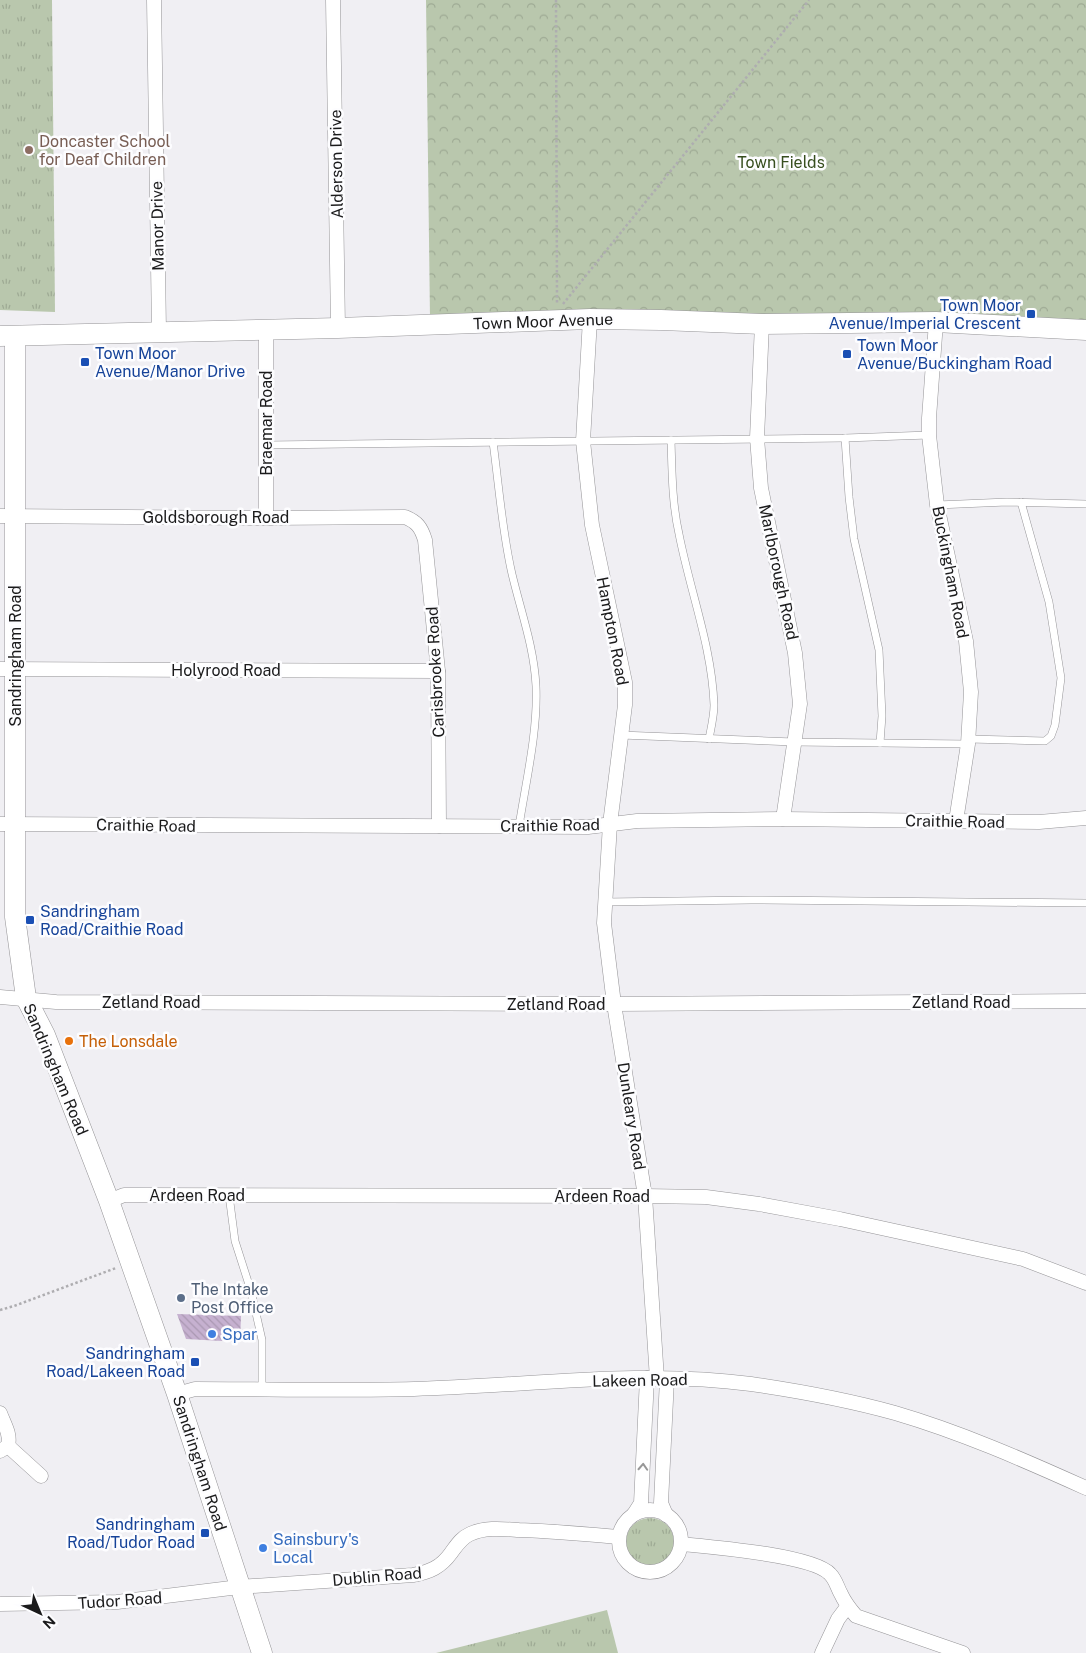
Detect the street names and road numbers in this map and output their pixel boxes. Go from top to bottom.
street label: Alderson Drive [326,109,347,219]
street label: Manor Drive [147,181,168,271]
street label: Town Moor Avenue [473,310,613,333]
street label: Braemar Road [257,370,276,476]
street label: Marlborough Road [755,503,802,642]
street label: Buckingham Road [928,504,973,640]
street label: Goldsborough Road [143,508,289,527]
street label: Hampton Road [593,575,632,687]
street label: Sandringham Road [6,585,25,727]
street label: Carisbrooke Road [423,606,448,738]
street label: Holyrood Road [171,661,281,680]
street label: Craithie Road [905,811,1005,832]
street label: Craithie Road [96,815,196,836]
street label: Craithie Road [500,815,600,836]
street label: Zetland Road [101,993,201,1012]
street label: Zetland Road [911,993,1011,1012]
street label: Zetland Road [506,995,606,1014]
street label: Sandringham Road [19,1000,92,1138]
street label: Dunleary Road [614,1061,649,1171]
street label: Ardeen Road [149,1186,245,1205]
street label: Ardeen Road [554,1187,650,1206]
street label: Lakeen Road [592,1370,688,1391]
street label: Sandringham Road [169,1393,230,1533]
street label: Dublin Road [331,1563,423,1590]
street label: Tudor Road [77,1588,163,1613]

